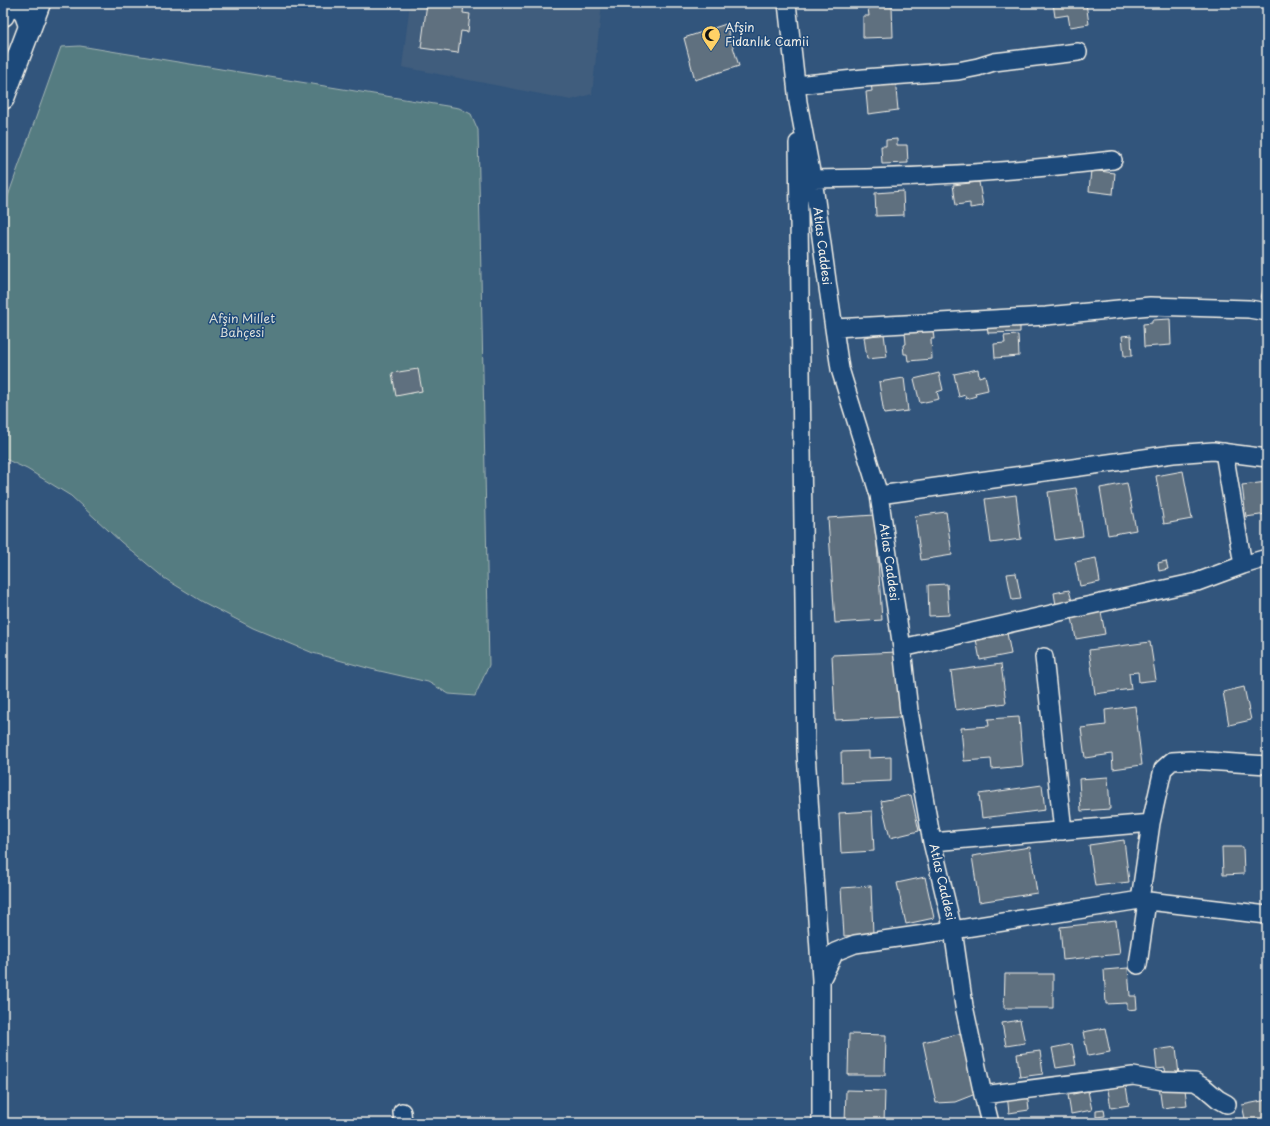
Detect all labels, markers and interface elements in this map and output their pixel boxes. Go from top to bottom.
place label: Afşin Fidanlık Camii [725,18,809,50]
mosque icon: Afşin Fidanlık Camii [700,24,722,52]
street label: Atlas Caddesi [809,206,837,286]
park label: Afşin Millet Bahçesi [209,309,275,341]
street label: Atlas Caddesi [876,522,904,602]
street label: Atlas Caddesi [925,842,961,922]

